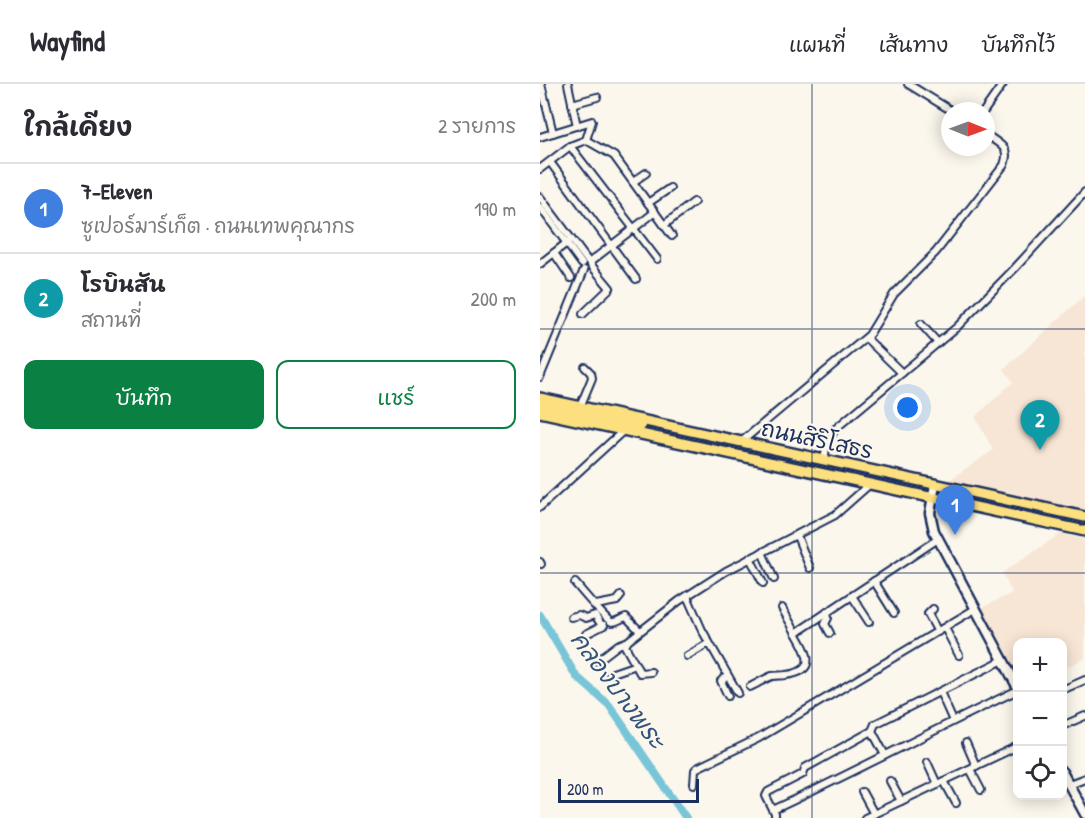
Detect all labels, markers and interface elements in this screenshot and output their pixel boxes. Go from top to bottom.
text: Wayfind [30,22,105,60]
text: แผนที่ [789,30,846,59]
text: เส้นทาง [879,30,948,59]
text: บันทึกไว้ [981,30,1055,59]
north arrow [941,102,995,156]
text: ใกล้เคียง [24,109,132,144]
text: 2 รายการ [438,112,516,139]
text: 7-Eleven [81,176,153,206]
text: 1 [40,195,47,222]
text: 190 m [474,195,516,222]
text: ซูเปอร์มาร์เก็ต · ถนนเทพคุณากร [81,212,355,239]
text: โรบินสัน [81,269,166,299]
text: 2 [39,285,48,312]
text: 200 m [471,285,516,312]
text: สถานที่ [81,306,141,333]
button: บันทึก [24,360,264,429]
button: แชร์ [276,360,516,429]
your location [893,393,922,422]
pin: 2 [1020,400,1060,450]
street label: ถนนสิริโสธร [758,413,876,465]
pin: 1 [936,486,974,535]
water label: คลองบางพระ [564,624,675,757]
map controls [1013,638,1067,800]
button: + [1013,638,1067,692]
button: − [1013,692,1067,746]
button: locate [1013,746,1067,800]
scale bar [558,776,699,804]
text: 200 m [567,778,603,800]

